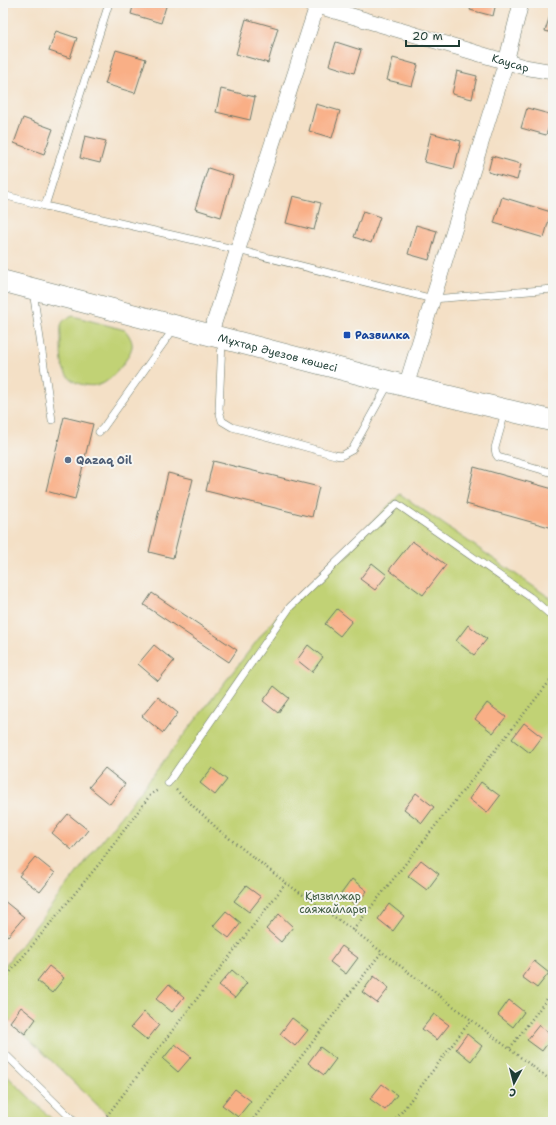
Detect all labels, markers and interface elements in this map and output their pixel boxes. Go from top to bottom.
scale bar [406,22,459,48]
text: 20 m [412,28,443,44]
street label: Каусар [490,51,530,76]
place label: Развилка [355,328,410,343]
street label: Мұхтар Әуезов көшесі [216,330,339,376]
marker: Развилка [342,330,352,340]
place label: Qazaq Oil [76,453,132,468]
marker: Qazaq Oil [63,455,73,465]
park label: Қызылжар саяжайлары [299,889,367,917]
north arrow [494,1063,534,1103]
text: С [508,1085,517,1100]

